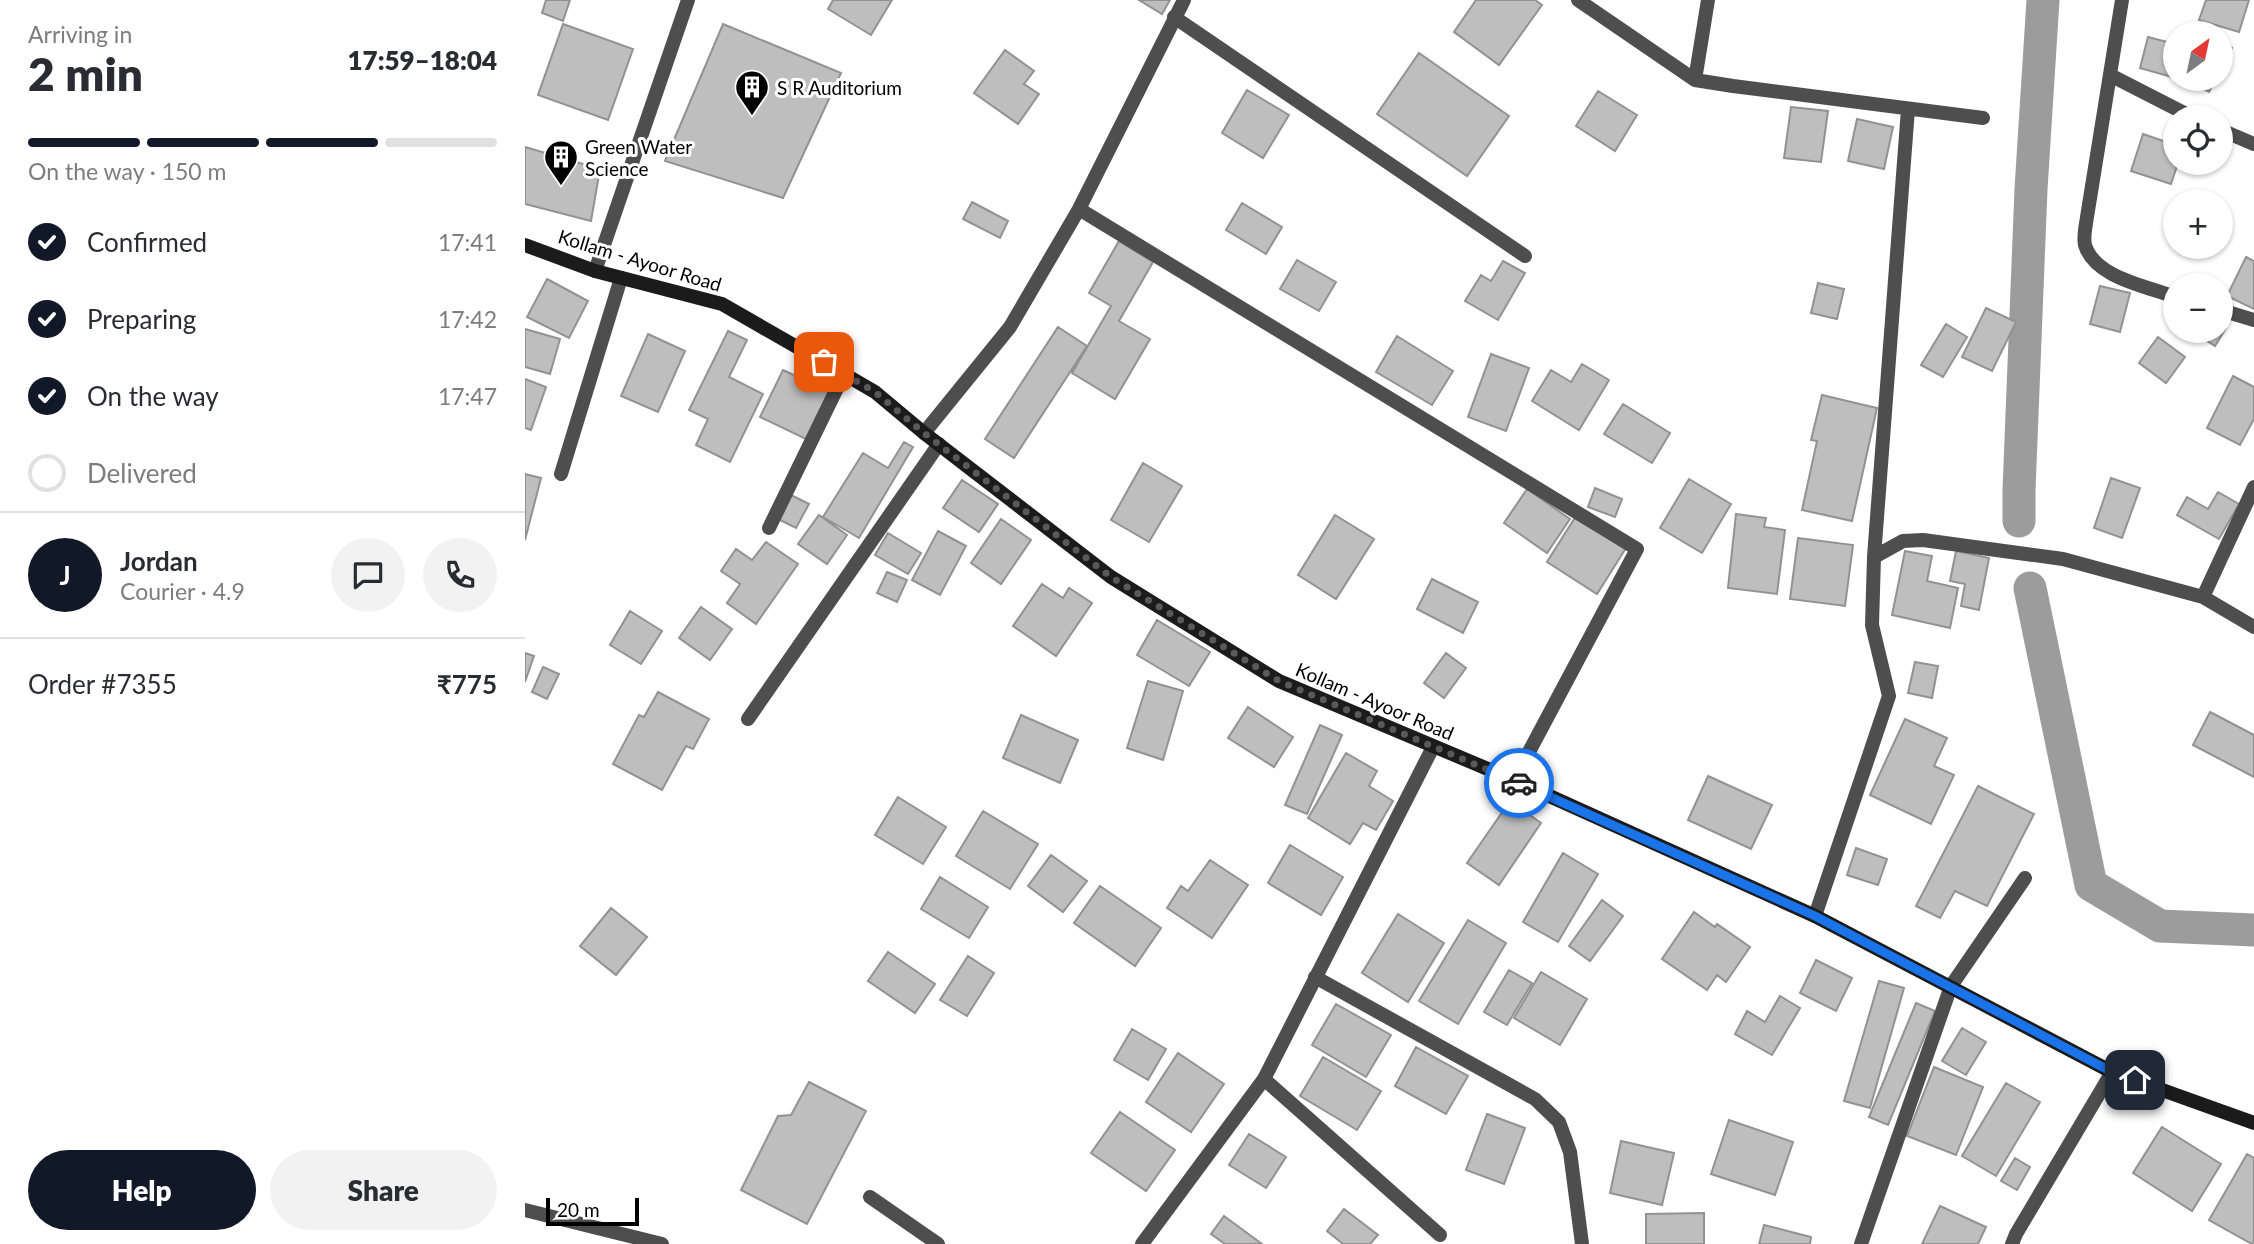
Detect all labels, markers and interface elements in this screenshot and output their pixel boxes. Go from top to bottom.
text: Arriving in [28,20,132,48]
north arrow [2163,21,2233,91]
map controls [2163,21,2233,343]
text: 17:59–18:04 [347,44,497,76]
text: 2 min [28,46,143,101]
building icon: S R Auditorium [733,68,771,117]
place label: S R Auditorium [777,76,902,99]
button: locate [2163,105,2233,175]
place label: Green Water Science [585,135,692,180]
building icon: Green Water Science [542,138,580,187]
text: On the way · 150 m [28,157,227,185]
button: + [2163,189,2233,259]
icon: check [28,223,66,261]
street label: Kollam - Ayoor Road [556,224,724,296]
text: Confirmed [87,226,207,258]
text: 17:41 [438,228,497,256]
button: − [2163,273,2233,343]
icon: check [28,300,66,338]
text: Preparing [87,303,196,335]
text: 17:42 [438,305,497,333]
pin [794,332,854,392]
icon: bag [805,343,843,381]
icon: check [28,377,66,415]
text: On the way [87,380,219,412]
text: 17:47 [438,382,497,410]
text: Delivered [87,457,197,489]
button: chat [331,538,405,612]
button: phone [423,538,497,612]
text: Jordan [120,545,198,577]
text: J [59,559,71,591]
text: Courier · 4.9 [120,577,245,605]
street label: Kollam - Ayoor Road [1293,657,1457,745]
text: Order #7355 [28,668,177,700]
text: ₹775 [437,668,497,700]
courier [1484,748,1554,818]
icon: car [1500,764,1538,802]
pin [2105,1050,2165,1110]
icon: home [2116,1061,2154,1099]
button: Help [28,1150,256,1230]
button: Share [270,1150,497,1230]
scale bar [546,1195,639,1227]
text: 20 m [557,1198,600,1221]

